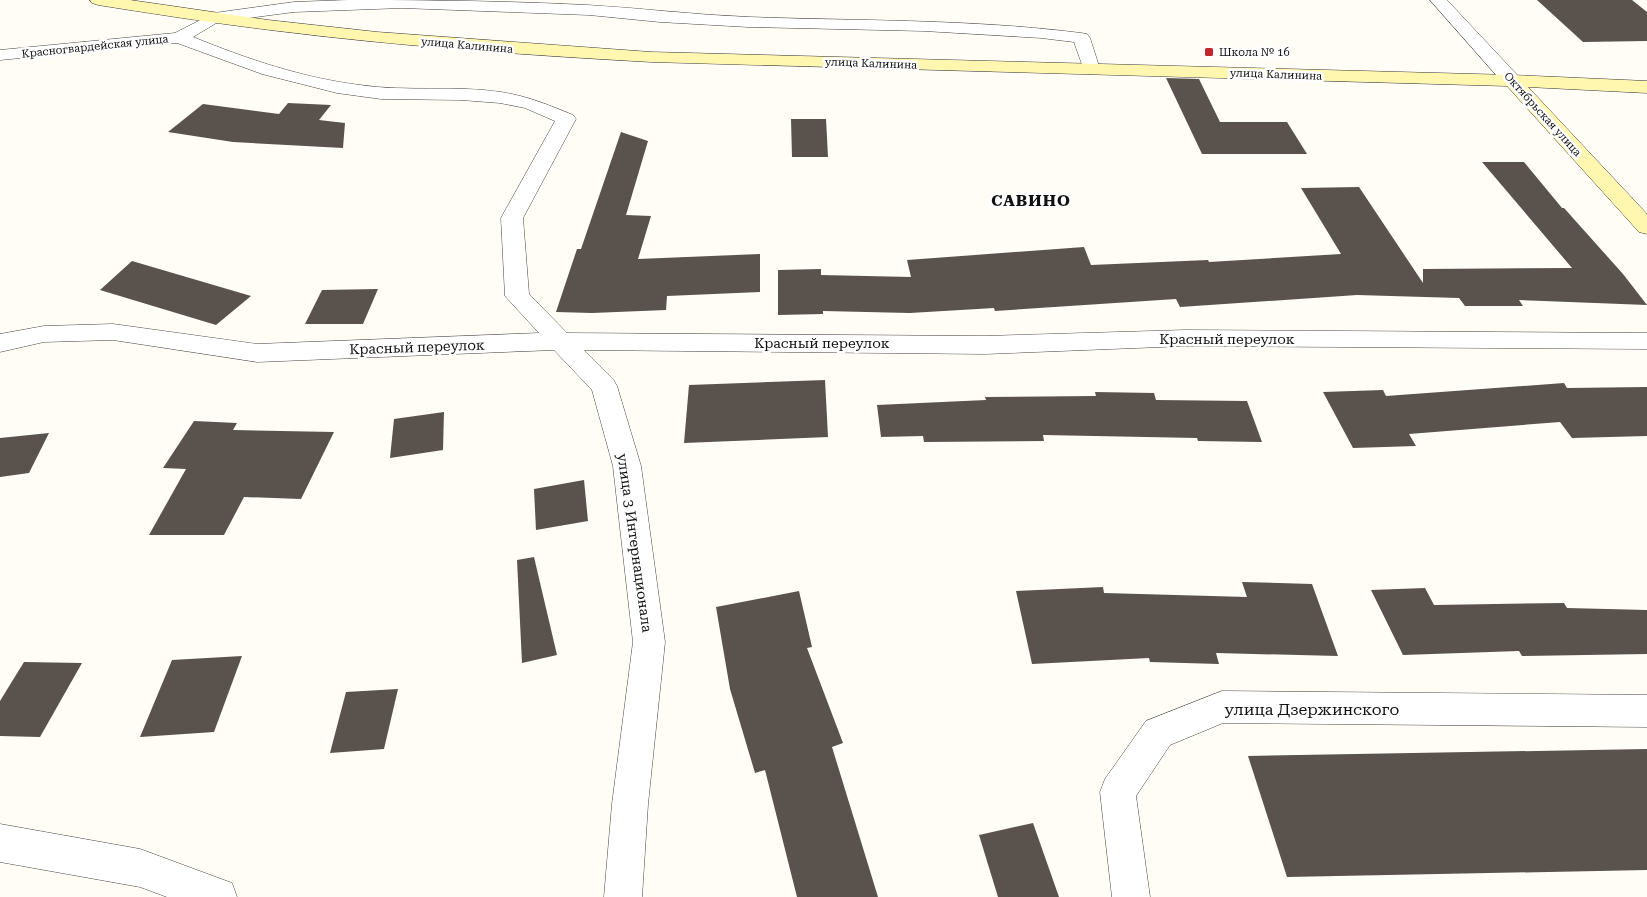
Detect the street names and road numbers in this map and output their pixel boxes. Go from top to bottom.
street label: Красногвардейская улица [21,32,169,61]
street label: улица Калинина [420,35,514,56]
street label: улица Калинина [825,55,917,72]
street label: улица Калинина [1230,66,1322,83]
street label: Октябрьская улица [1501,69,1584,159]
street label: Красный переулок [1159,331,1295,347]
street label: Красный переулок [754,335,890,351]
street label: Красный переулок [349,337,485,357]
street label: улица 3 Интернационала [615,453,656,634]
street label: улица Дзержинского [1225,700,1400,719]

